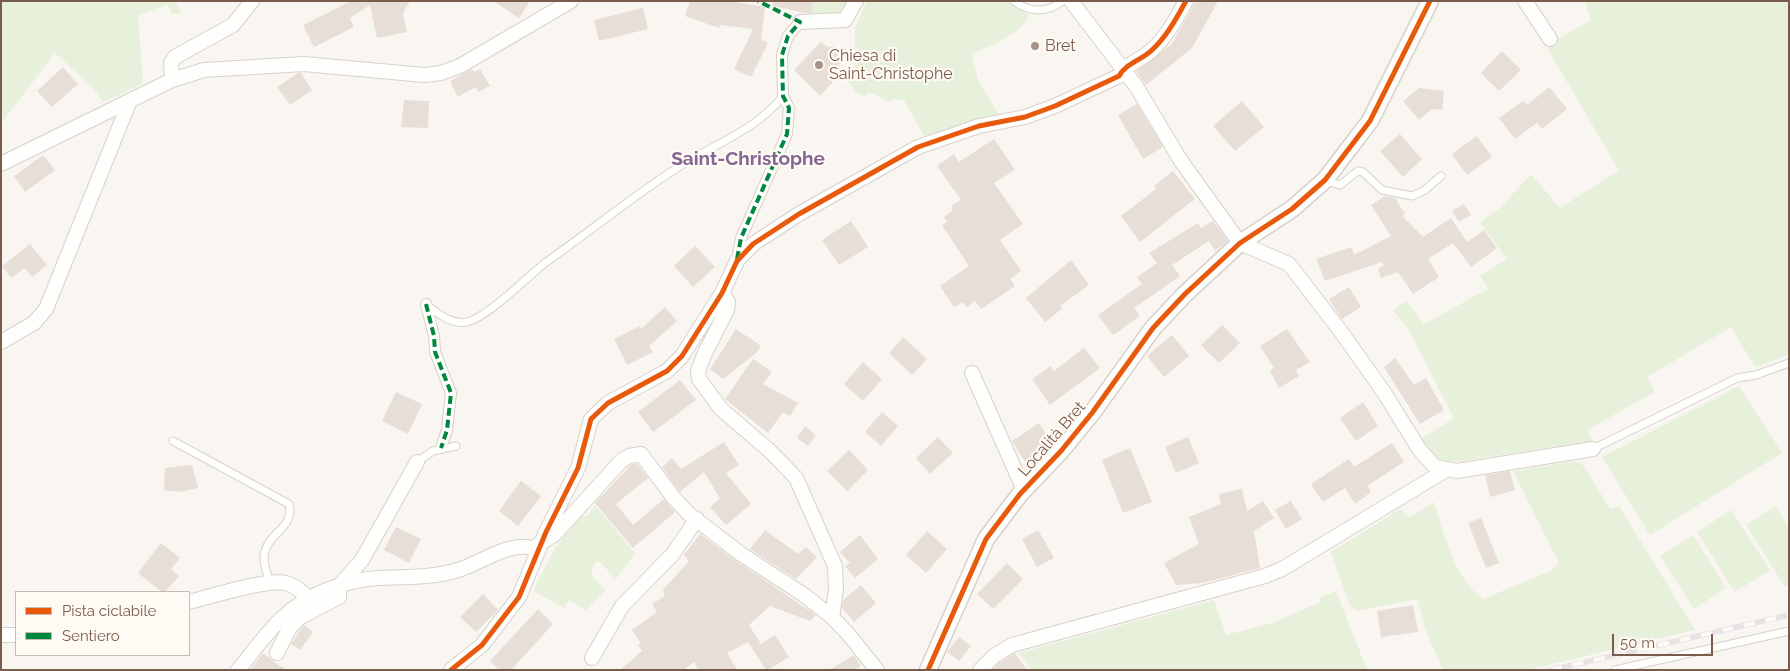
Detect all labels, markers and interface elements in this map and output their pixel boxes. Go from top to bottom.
place label: Bret [1045,36,1076,56]
marker: Bret [1029,40,1041,52]
place label: Chiesa di Saint-Christophe [829,46,953,84]
marker: Chiesa di Saint-Christophe [813,59,825,71]
district label: Saint-Christophe [671,148,825,170]
street label: Località Bret [1014,398,1090,480]
legend [15,591,190,656]
text: Pista ciclabile [62,602,156,620]
scale bar [1615,624,1716,656]
text: Sentiero [62,627,120,645]
text: 50 m [1620,634,1655,652]

